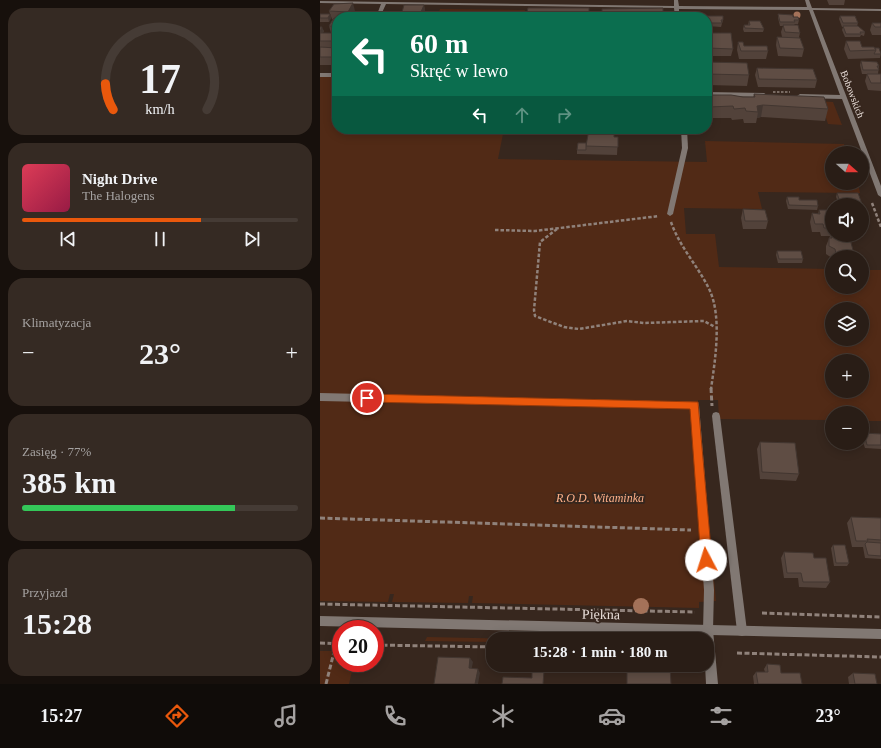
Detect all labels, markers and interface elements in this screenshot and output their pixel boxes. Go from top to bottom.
icon: left [344,28,396,80]
text: 60 m [410,28,468,59]
text: 17 [139,55,181,101]
text: Skręć w lewo [410,61,508,81]
street label: Bobowskich [838,69,867,119]
text: km/h [145,100,175,116]
icon: left [469,104,491,126]
icon: ahead [511,104,533,126]
icon: right [553,104,575,126]
north arrow [825,146,869,190]
map controls [825,146,869,450]
text: Night Drive [82,171,157,187]
text: The Halogens [82,188,155,203]
button: sound [825,198,869,242]
icon: previous [57,228,79,250]
icon: pause [149,228,171,250]
icon: next [241,228,263,250]
button: search [825,250,869,294]
button: layers [825,302,869,346]
text: Klimatyzacja [22,315,91,330]
text: 23° [139,337,181,370]
text: − [22,340,34,365]
text: + [286,340,298,365]
button: + [825,354,869,398]
pin [350,381,384,415]
icon: arrive [356,387,378,409]
button: − [825,406,869,450]
text: Zasięg · 77% [22,444,91,459]
text: 385 km [22,466,116,499]
park label: R.O.D. Witaminka [555,491,644,505]
position arrow [685,539,727,581]
text: Przyjazd [22,585,67,600]
text: 15:28 [22,607,92,640]
street label: Piękna [582,607,621,622]
speed limit sign: 20 [332,620,384,672]
text: 15:28 · 1 min · 180 m [533,644,668,660]
icon: directions [163,702,191,730]
icon: music [272,702,300,730]
icon: phone [381,702,409,730]
icon: climate [489,702,517,730]
icon: car [598,702,626,730]
icon: filters [707,702,735,730]
text: 15:27 [40,706,82,726]
text: 23° [815,706,841,726]

